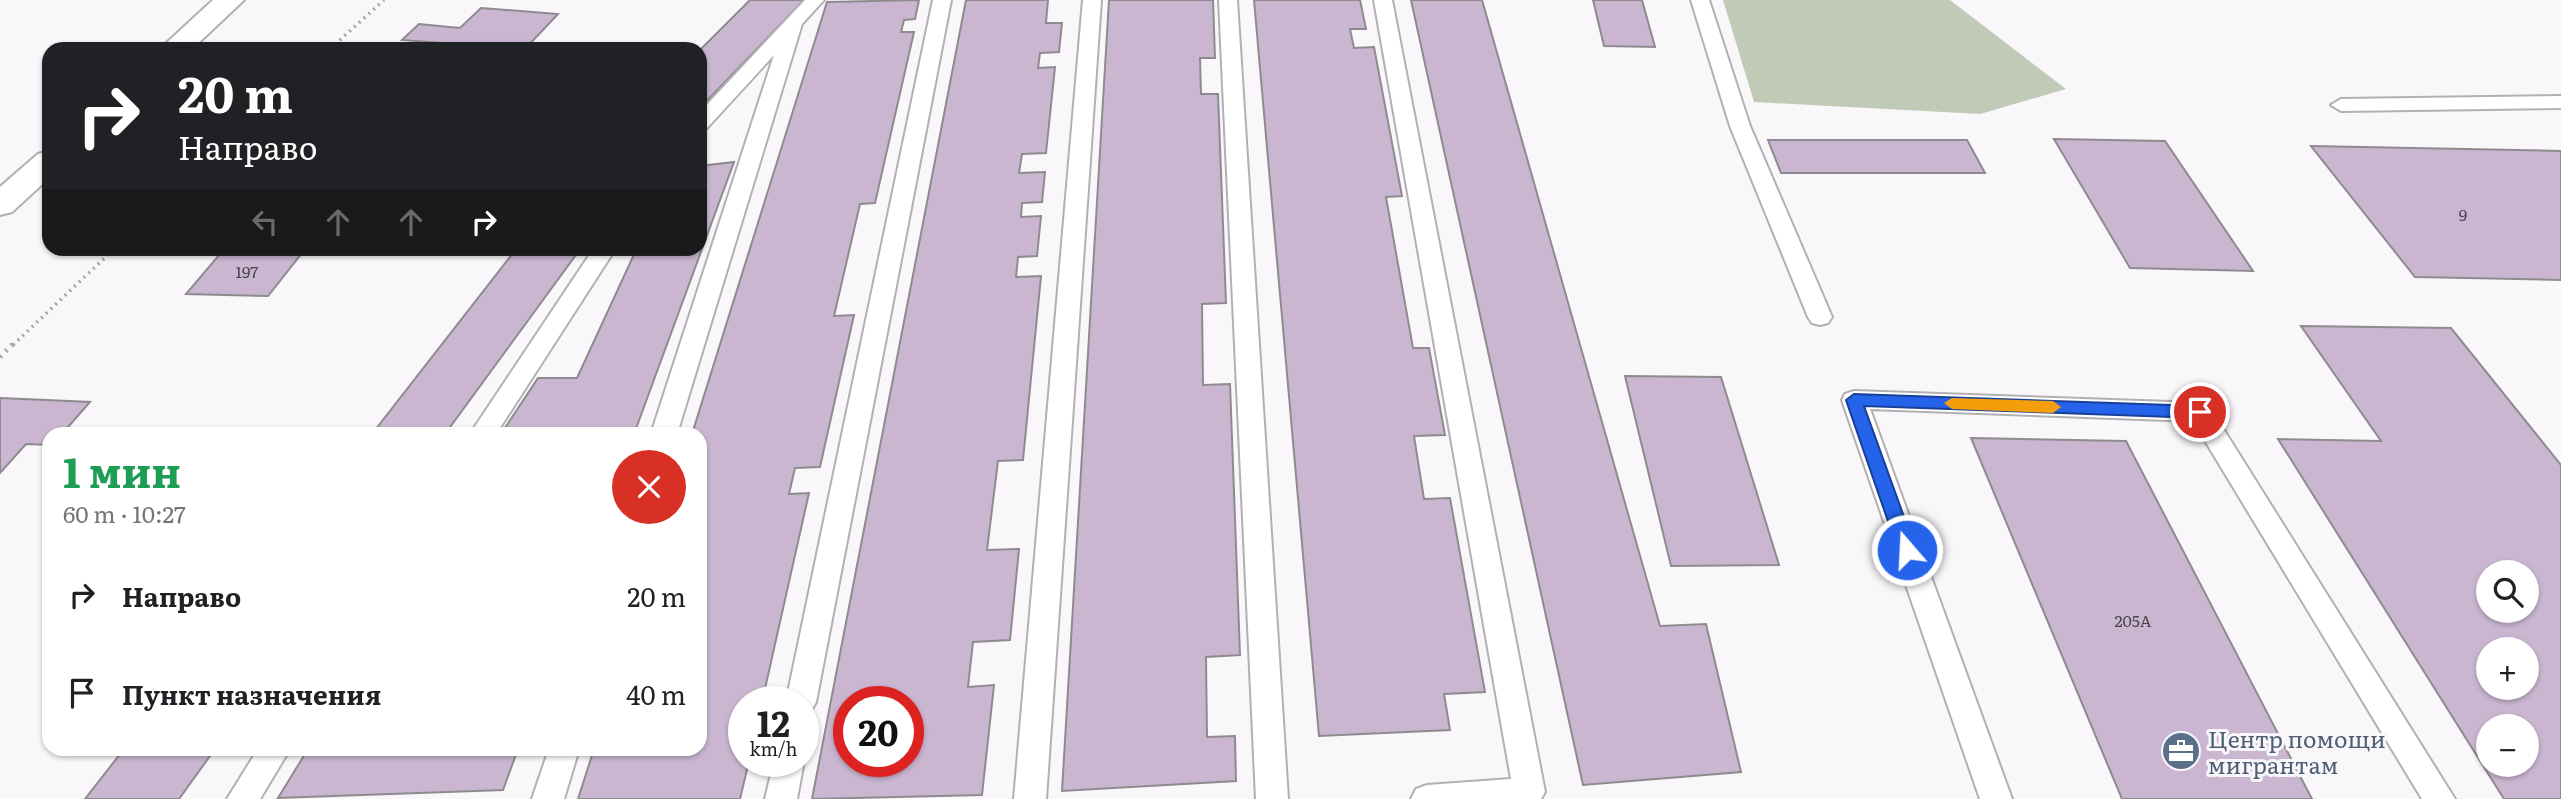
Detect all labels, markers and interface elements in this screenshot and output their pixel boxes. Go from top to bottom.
text: 20 m [178,55,293,128]
icon: right [63,70,154,161]
text: Направо [178,122,318,170]
house number: 9 [2459,202,2467,226]
icon: left [246,203,284,241]
icon: ahead [319,203,357,241]
icon: ahead [392,203,430,241]
icon: right [465,203,503,241]
house number: 197 [236,259,258,283]
pin [2170,382,2230,442]
icon: arrive [2181,393,2219,431]
text: 1 мин [63,439,181,501]
button: close [612,450,686,524]
text: 60 m · 10:27 [63,496,186,530]
position arrow [1870,513,1944,587]
map controls [2476,560,2539,777]
button: search [2476,560,2539,623]
icon: right [63,576,101,614]
text: Направо [122,576,241,615]
text: 20 m [627,576,686,615]
house number: 205А [2114,608,2152,632]
button: + [2476,637,2539,700]
icon: arrive [63,674,101,712]
text: Пункт назначения [122,674,381,713]
text: 40 m [626,674,686,713]
speed limit sign: 20 [833,686,924,777]
text: 12 [757,696,790,748]
button: − [2476,714,2539,777]
place label: Центр помощи мигрантам [2208,721,2386,781]
office icon: Центр помощи мигрантам [2160,730,2202,772]
text: km/h [750,735,797,762]

